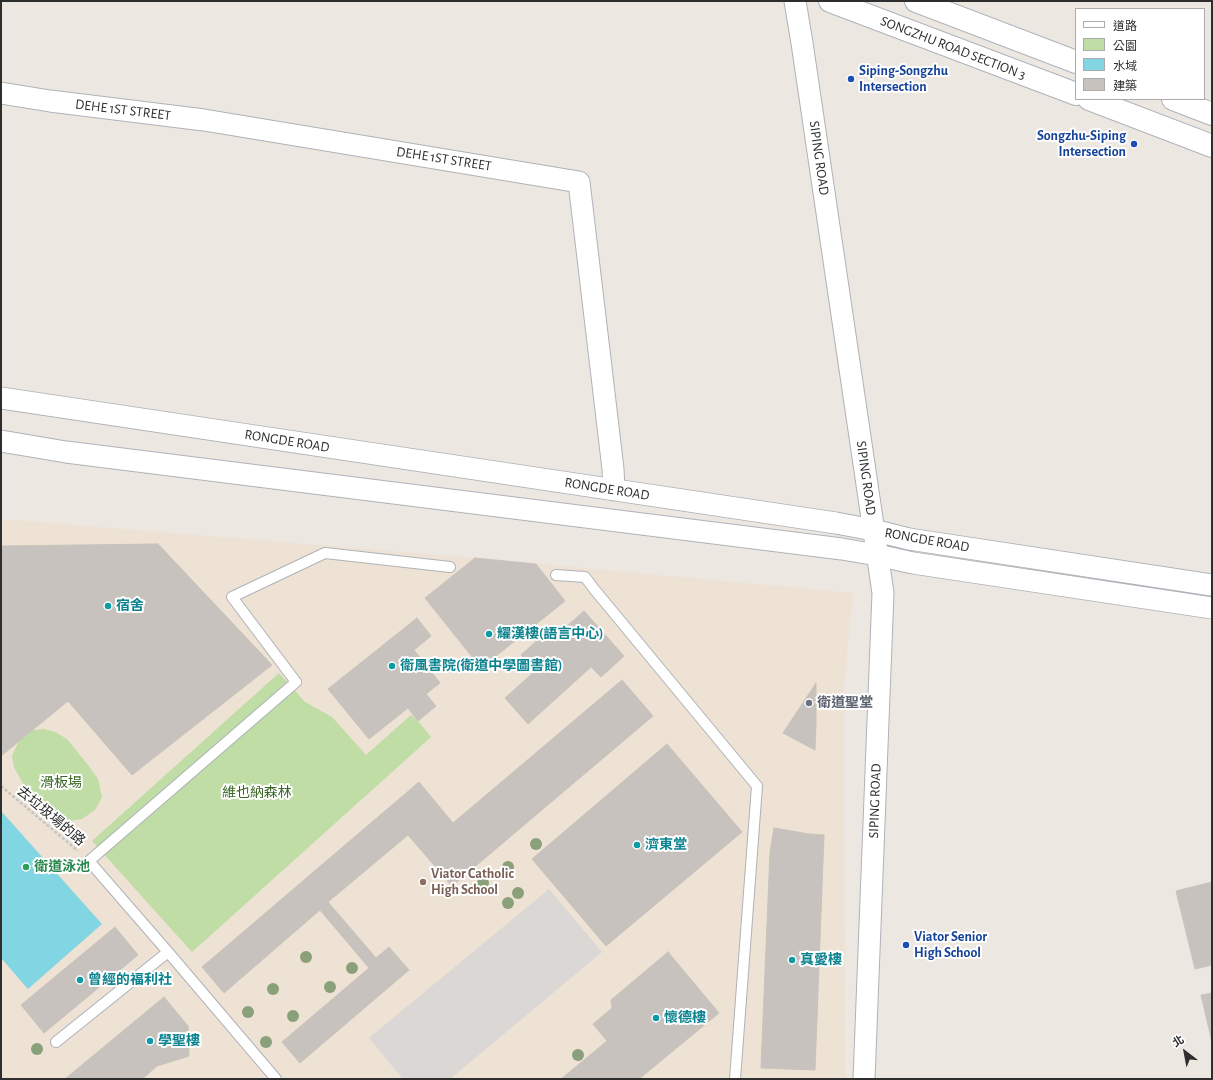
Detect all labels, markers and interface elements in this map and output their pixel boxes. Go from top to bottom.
legend [1075,8,1205,100]
street label: SONGZHU ROAD SECTION 3 [878,13,1028,83]
text: 道路 [1113,20,1137,32]
text: 公園 [1113,40,1137,52]
text: 水域 [1113,60,1137,72]
place label: Siping-Songzhu Intersection [859,63,948,96]
marker: Siping-Songzhu Intersection [846,74,856,84]
text: 建築 [1113,80,1137,92]
street label: DEHE 1ST STREET [74,96,172,124]
street label: SIPING ROAD [805,120,833,196]
place label: Songzhu-Siping Intersection [1037,128,1126,160]
marker: Songzhu-Siping Intersection [1129,139,1139,149]
street label: DEHE 1ST STREET [395,143,493,175]
street label: RONGDE ROAD [243,426,331,456]
street label: SIPING ROAD [852,440,880,516]
street label: RONGDE ROAD [563,474,651,504]
street label: RONGDE ROAD [883,524,971,556]
place label: 宿舍 [116,598,144,614]
marker: 宿舍 [103,601,113,611]
place label: 耀漢樓(語言中心) [497,626,603,642]
marker: 耀漢樓(語言中心) [484,629,494,639]
place label: 衛風書院(衛道中學圖書館) [400,658,562,674]
marker: 衛風書院(衛道中學圖書館) [387,661,397,671]
place label: 衛道聖堂 [817,695,873,711]
marker: 衛道聖堂 [804,698,814,708]
street label: SIPING ROAD [865,763,885,839]
park label: 滑板場 [40,775,82,791]
street label: 去垃圾場的路 [13,783,89,849]
park label: 維也納森林 [222,785,292,801]
place label: 濟東堂 [645,837,687,853]
marker: 濟東堂 [632,840,642,850]
place label: 衛道泳池 [34,859,90,875]
marker: 衛道泳池 [21,862,31,872]
place label: Viator Catholic High School [431,866,514,898]
marker: Viator Catholic High School [418,877,428,887]
place label: Viator Senior High School [914,929,987,962]
marker: Viator Senior High School [901,940,911,950]
place label: 真愛樓 [800,952,842,968]
marker: 真愛樓 [787,955,797,965]
place label: 曾經的福利社 [88,972,172,988]
marker: 曾經的福利社 [75,975,85,985]
place label: 懷德樓 [664,1010,706,1026]
marker: 懷德樓 [651,1013,661,1023]
north arrow [1165,1032,1205,1072]
place label: 學聖樓 [158,1033,200,1049]
text: 北 [1171,1034,1186,1049]
marker: 學聖樓 [145,1036,155,1046]

